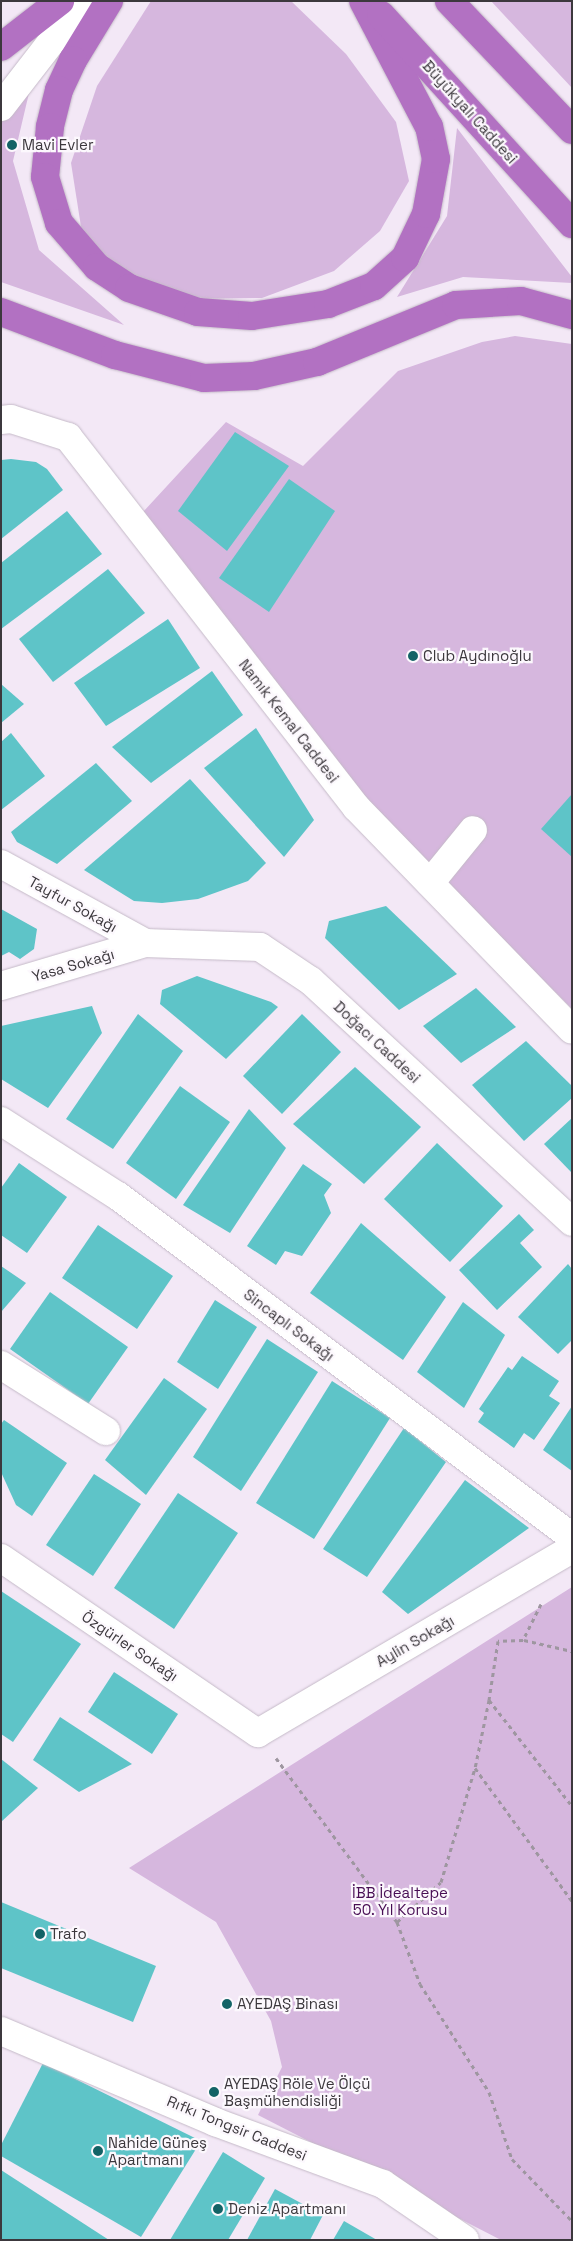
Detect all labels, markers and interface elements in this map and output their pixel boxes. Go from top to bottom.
street label: Büyükyalı Caddesi [419,57,521,167]
place label: Mavi Evler [22,136,94,154]
marker: Mavi Evler [6,139,18,151]
place label: Club Aydınoğlu [423,647,532,665]
marker: Club Aydınoğlu [407,650,419,662]
street label: Namık Kemal Caddesi [235,656,343,786]
street label: Tayfur Sokağı [26,872,120,936]
street label: Yasa Sokağı [30,945,116,985]
street label: Doğacı Caddesi [330,997,424,1087]
street label: Sincaplı Sokağı [240,1285,338,1365]
street label: Özgürler Sokağı [78,1607,182,1685]
street label: Aylin Sokağı [373,1611,457,1671]
park label: İBB İdealtepe 50. Yıl Korusu [352,1883,448,1918]
place label: Trafo [50,1925,87,1943]
marker: Trafo [34,1928,46,1940]
place label: AYEDAŞ Binası [237,1995,338,2013]
marker: AYEDAŞ Binası [221,1998,233,2010]
place label: AYEDAŞ Röle Ve Ölçü Başmühendisliği [224,2074,371,2109]
marker: AYEDAŞ Röle Ve Ölçü Başmühendisliği [208,2086,220,2098]
street label: Rıfkı Tongsir Caddesi [164,2092,310,2164]
place label: Nahide Güneş Apartmanı [108,2133,207,2168]
marker: Nahide Güneş Apartmanı [92,2145,104,2157]
place label: Deniz Apartmanı [228,2200,346,2218]
marker: Deniz Apartmanı [212,2203,224,2215]

